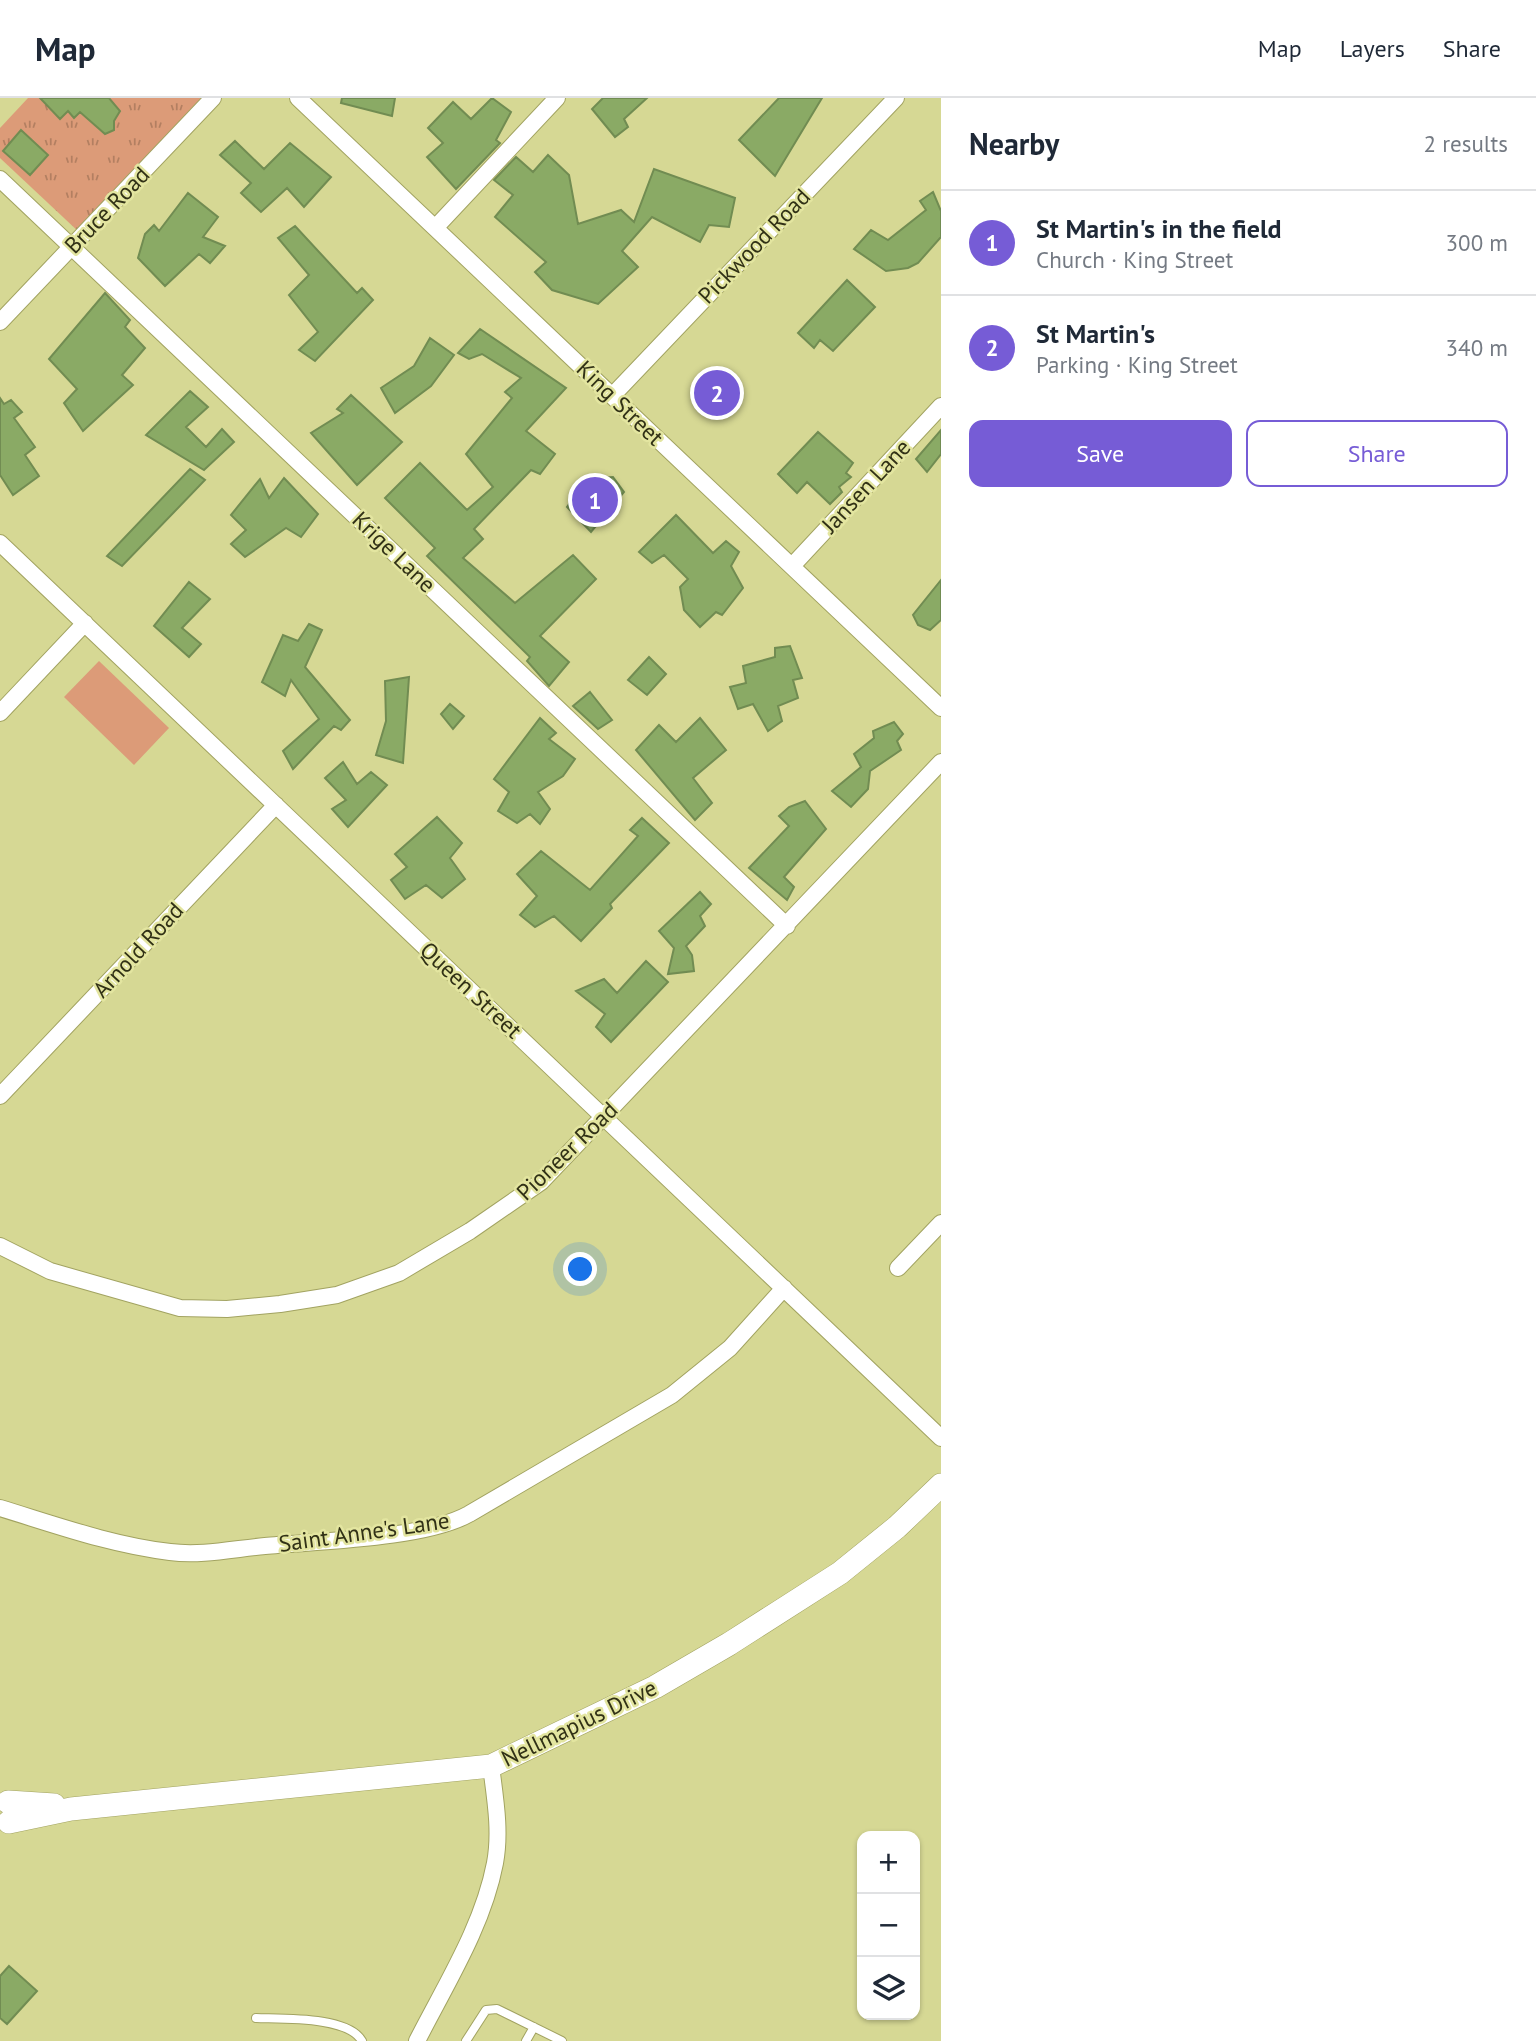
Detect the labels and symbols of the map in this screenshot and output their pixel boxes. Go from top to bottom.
street label: Bruce Road [58,160,155,259]
street label: Pickwood Road [691,182,816,309]
street label: King Street [571,354,670,451]
pin: 2 [694,367,740,419]
street label: Jansen Lane [814,433,916,539]
pin: 1 [572,474,618,526]
street label: Krige Lane [347,505,442,598]
street label: Arnold Road [86,896,189,1003]
street label: Queen Street [414,935,528,1044]
street label: Pioneer Road [510,1095,623,1206]
your location [563,1252,597,1286]
street label: Saint Anne's Lane [277,1505,451,1558]
street label: Nellmapius Drive [496,1672,661,1773]

